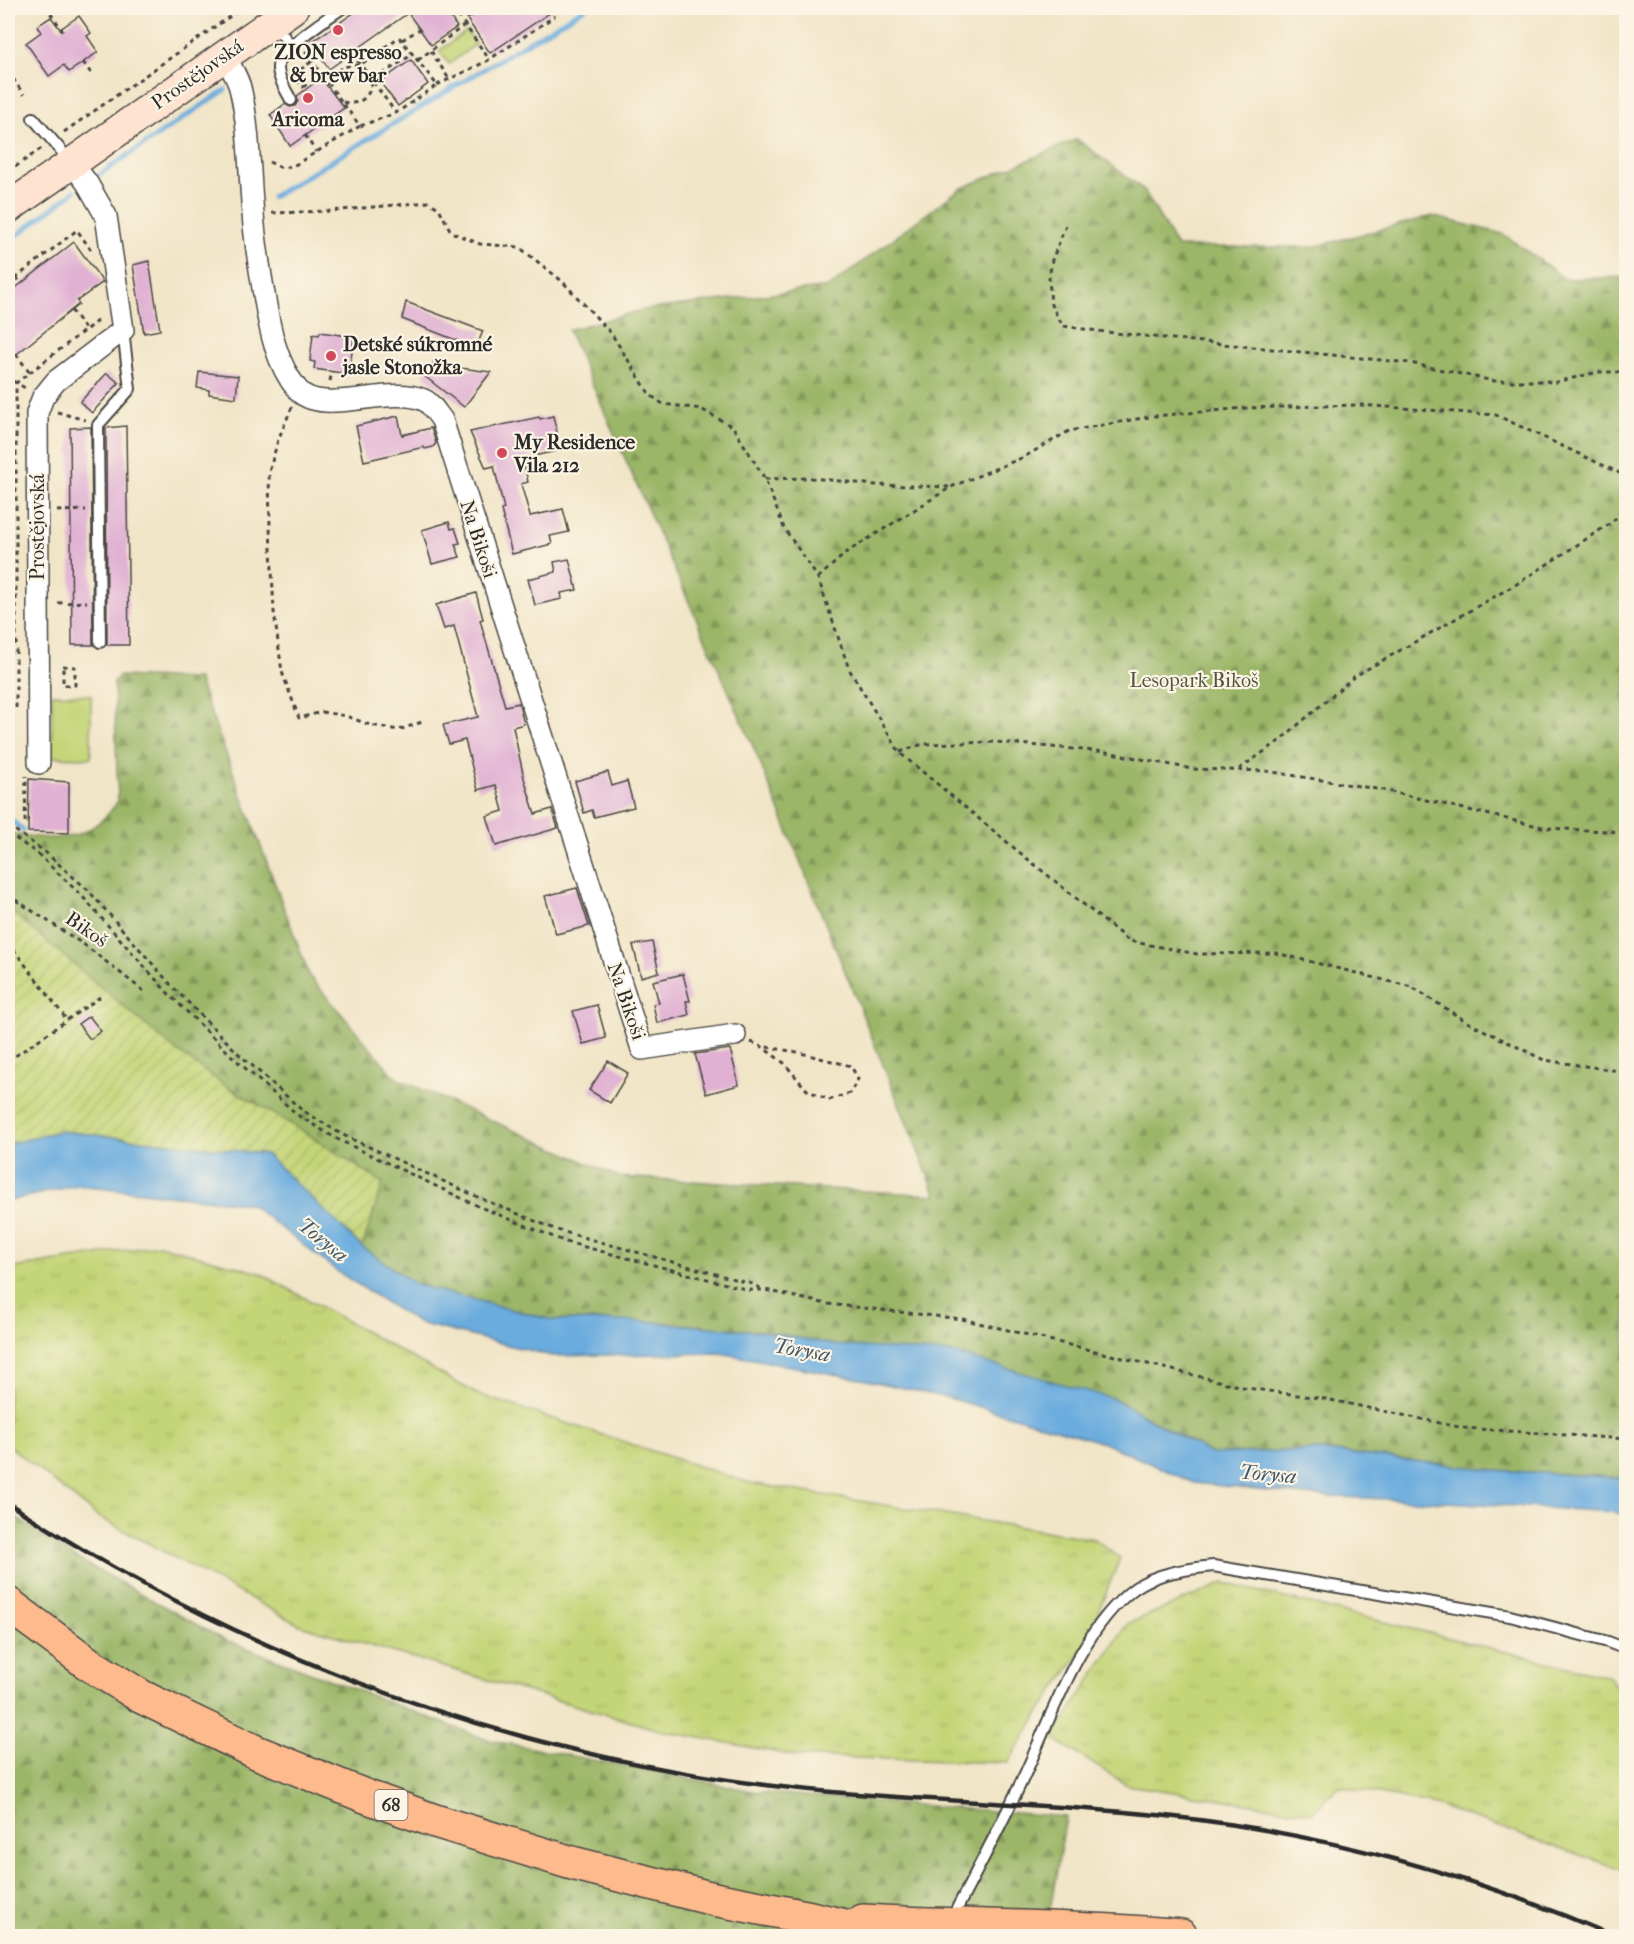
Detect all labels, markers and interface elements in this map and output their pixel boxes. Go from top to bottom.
marker: ZION espresso & brew bar [331,23,345,37]
street label: Prostějovská [147,34,248,114]
place label: ZION espresso & brew bar [274,41,402,87]
marker: Aricoma [301,91,315,105]
place label: Aricoma [270,108,345,131]
place label: Detské súkromné jasle Stonožka [341,333,493,379]
marker: Detské súkromné jasle Stonožka [324,349,338,363]
place label: My Residence Vila 212 [513,431,635,477]
marker: My Residence Vila 212 [495,446,509,460]
street label: Prostějovská [26,473,49,580]
street label: Na Bikoši [455,497,502,581]
park label: Lesopark Bikoš [1129,669,1259,692]
street label: Bikoš [61,907,112,952]
street label: Na Bikoši [603,959,651,1043]
water label: Torysa [293,1213,353,1267]
water label: Torysa [772,1333,832,1367]
water label: Torysa [1239,1460,1297,1488]
road number: 68 [374,1790,408,1820]

